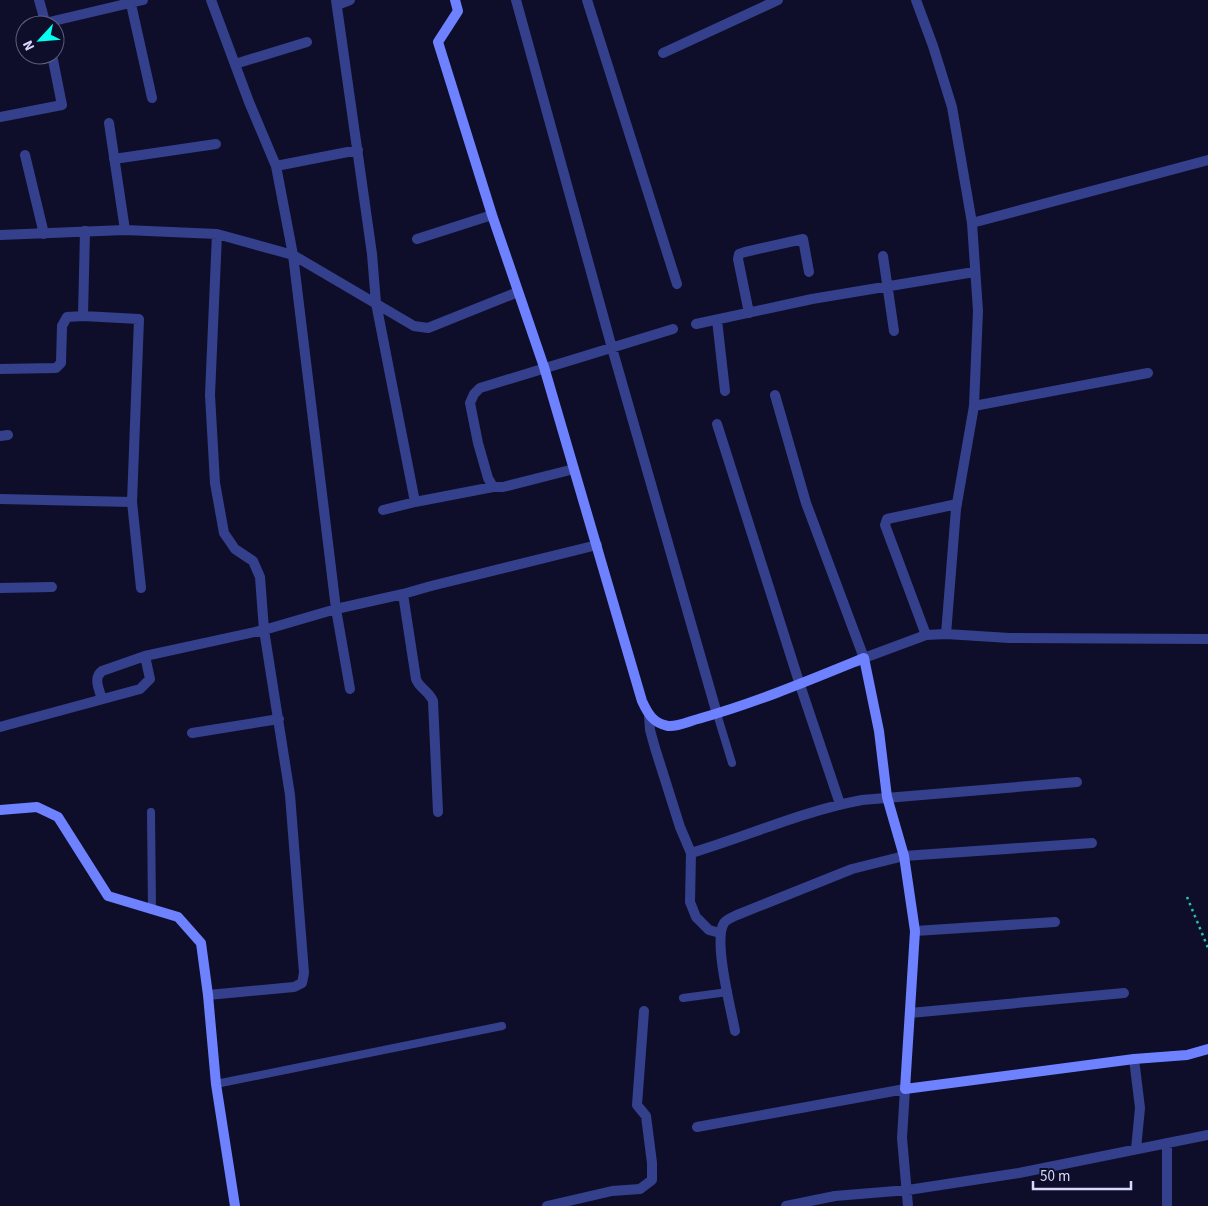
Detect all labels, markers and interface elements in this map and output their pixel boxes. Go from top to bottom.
north arrow [15,15,65,65]
text: N [18,37,40,54]
scale bar [1033,1158,1130,1190]
text: 50 m [1040,1166,1070,1187]

